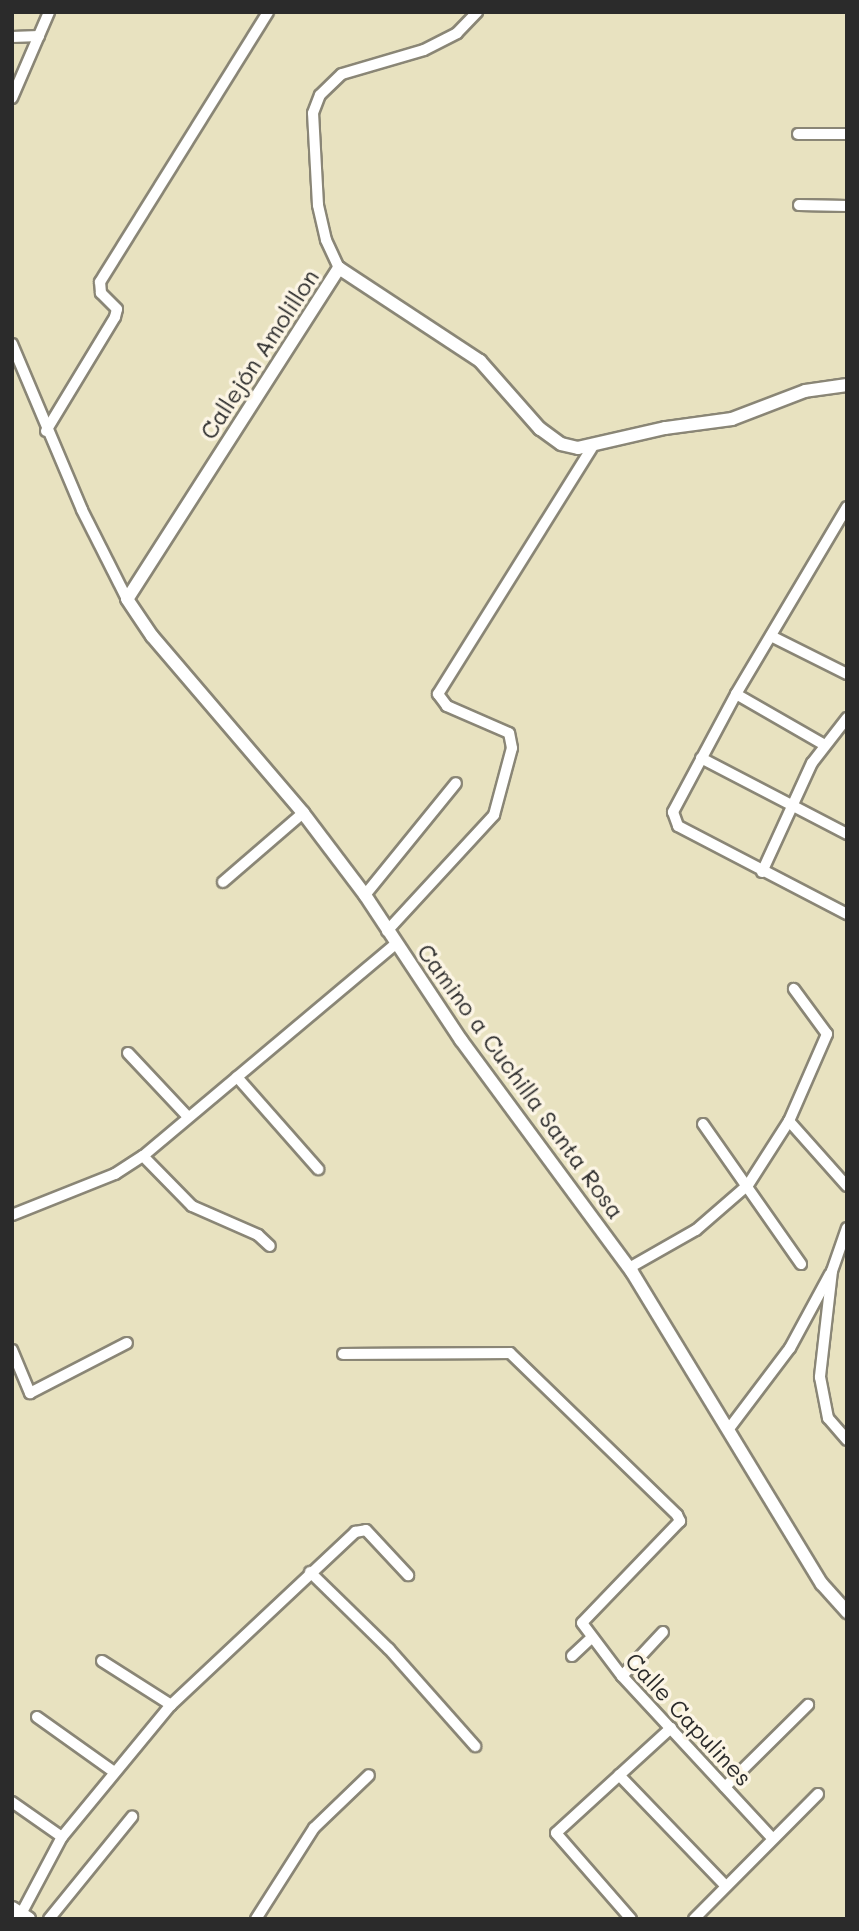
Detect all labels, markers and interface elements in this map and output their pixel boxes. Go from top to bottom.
street label: Callejón Amolillon [194,264,324,444]
street label: Camino a Cuchilla Santa Rosa [412,938,630,1224]
street label: Calle Capulines [620,1647,758,1791]

